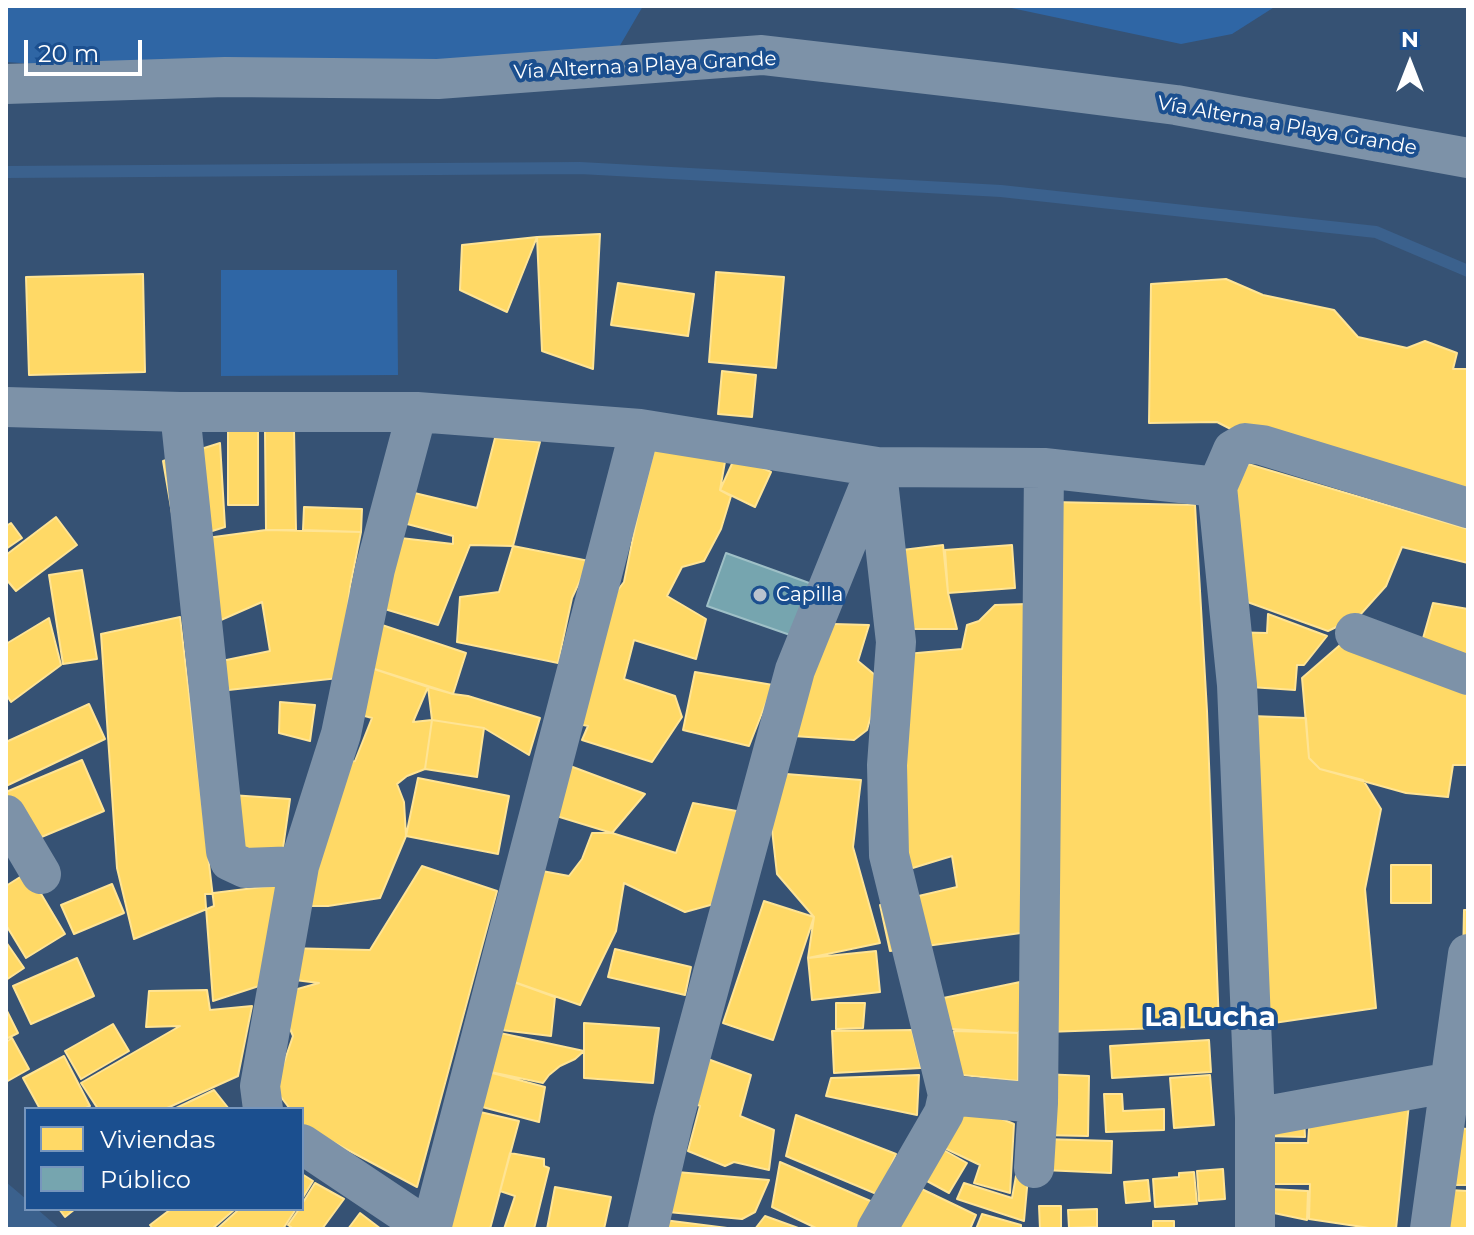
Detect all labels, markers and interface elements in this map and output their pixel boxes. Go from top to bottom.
scale bar [28,24,146,74]
north arrow [1370,24,1450,104]
text: N [1401,26,1419,53]
text: 20 m [38,39,99,68]
street label: Vía Alterna a Playa Grande [513,47,777,85]
street label: Vía Alterna a Playa Grande [1155,91,1419,161]
place label: Capilla [776,583,843,607]
marker: Capilla [751,586,769,604]
district label: La Lucha [1144,1001,1276,1035]
legend [24,1107,304,1211]
text: Viviendas [100,1125,215,1154]
text: Público [100,1165,191,1194]

